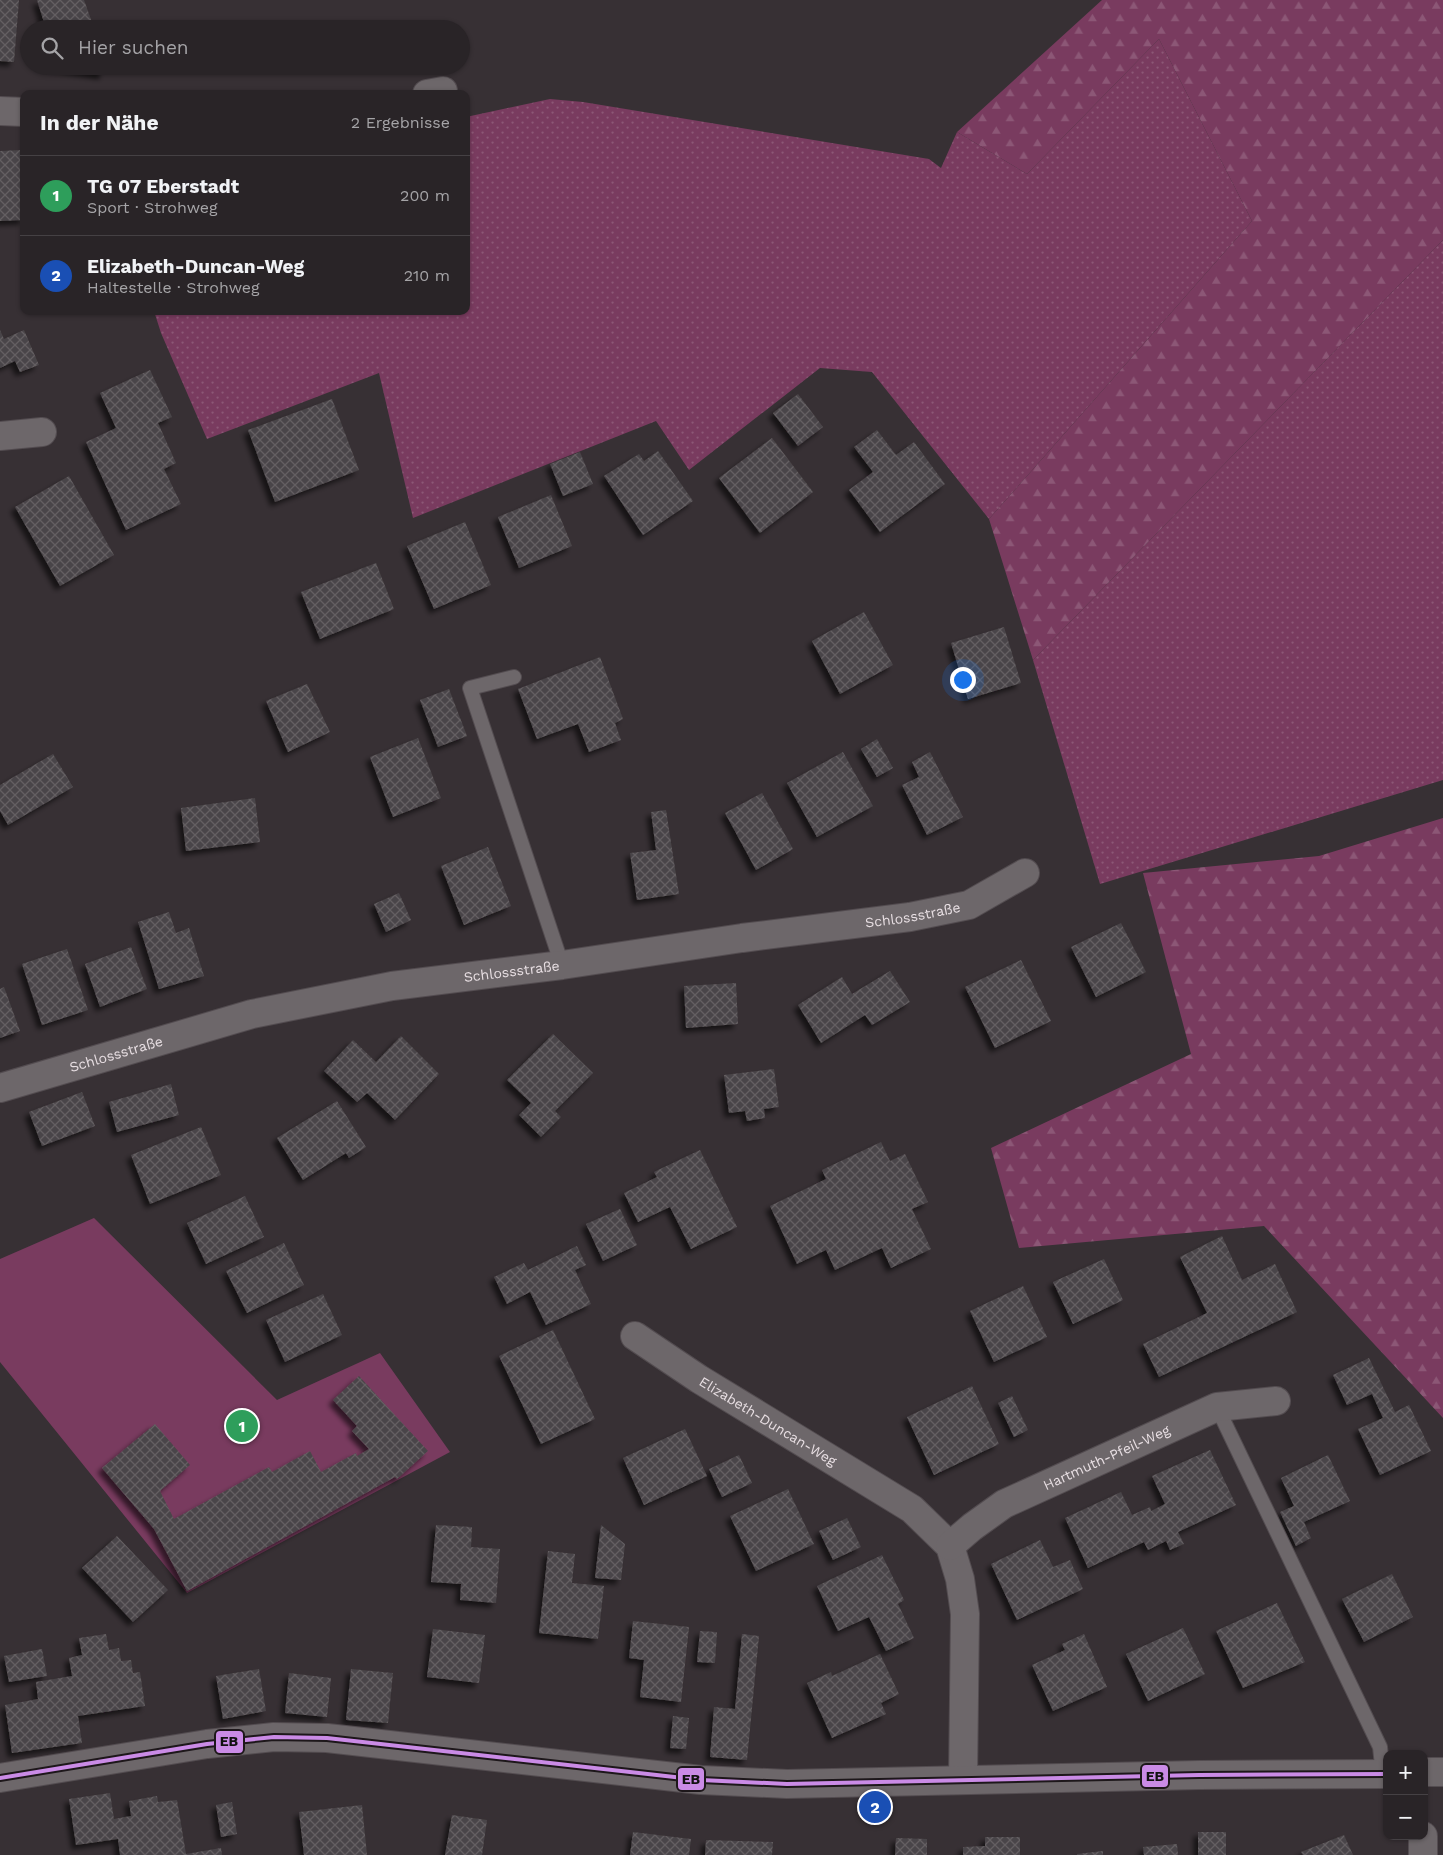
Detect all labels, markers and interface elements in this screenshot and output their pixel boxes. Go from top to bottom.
search box [20,20,470,75]
icon: search [38,34,66,62]
text: Hier suchen [78,36,189,59]
text: In der Nähe [40,110,159,135]
text: 2 Ergebnisse [351,113,450,132]
text: TG 07 Eberstadt [87,175,239,198]
text: 1 [53,186,59,205]
text: 200 m [400,186,450,205]
text: Sport · Strohweg [87,198,218,217]
text: Elizabeth-Duncan-Weg [87,255,304,278]
text: 2 [51,266,61,285]
text: 210 m [404,266,450,285]
text: Haltestelle · Strohweg [87,278,260,297]
your location [950,667,976,693]
street label: Schlossstraße [864,899,962,931]
street label: Schlossstraße [463,957,561,985]
street label: Schlossstraße [68,1033,165,1075]
street label: Elizabeth-Duncan-Weg [697,1373,840,1469]
pin: 1 [226,1407,258,1445]
street label: Hartmuth-Pfeil-Weg [1040,1421,1173,1493]
line badge: EB [215,1730,244,1754]
text: EB [220,1733,239,1749]
map controls [1383,1750,1428,1840]
button: + [1383,1750,1428,1795]
line badge: EB [1141,1764,1169,1788]
line badge: EB [677,1767,705,1791]
text: EB [1146,1768,1165,1784]
text: EB [682,1771,701,1787]
pin: 2 [859,1788,891,1826]
button: − [1383,1795,1428,1840]

